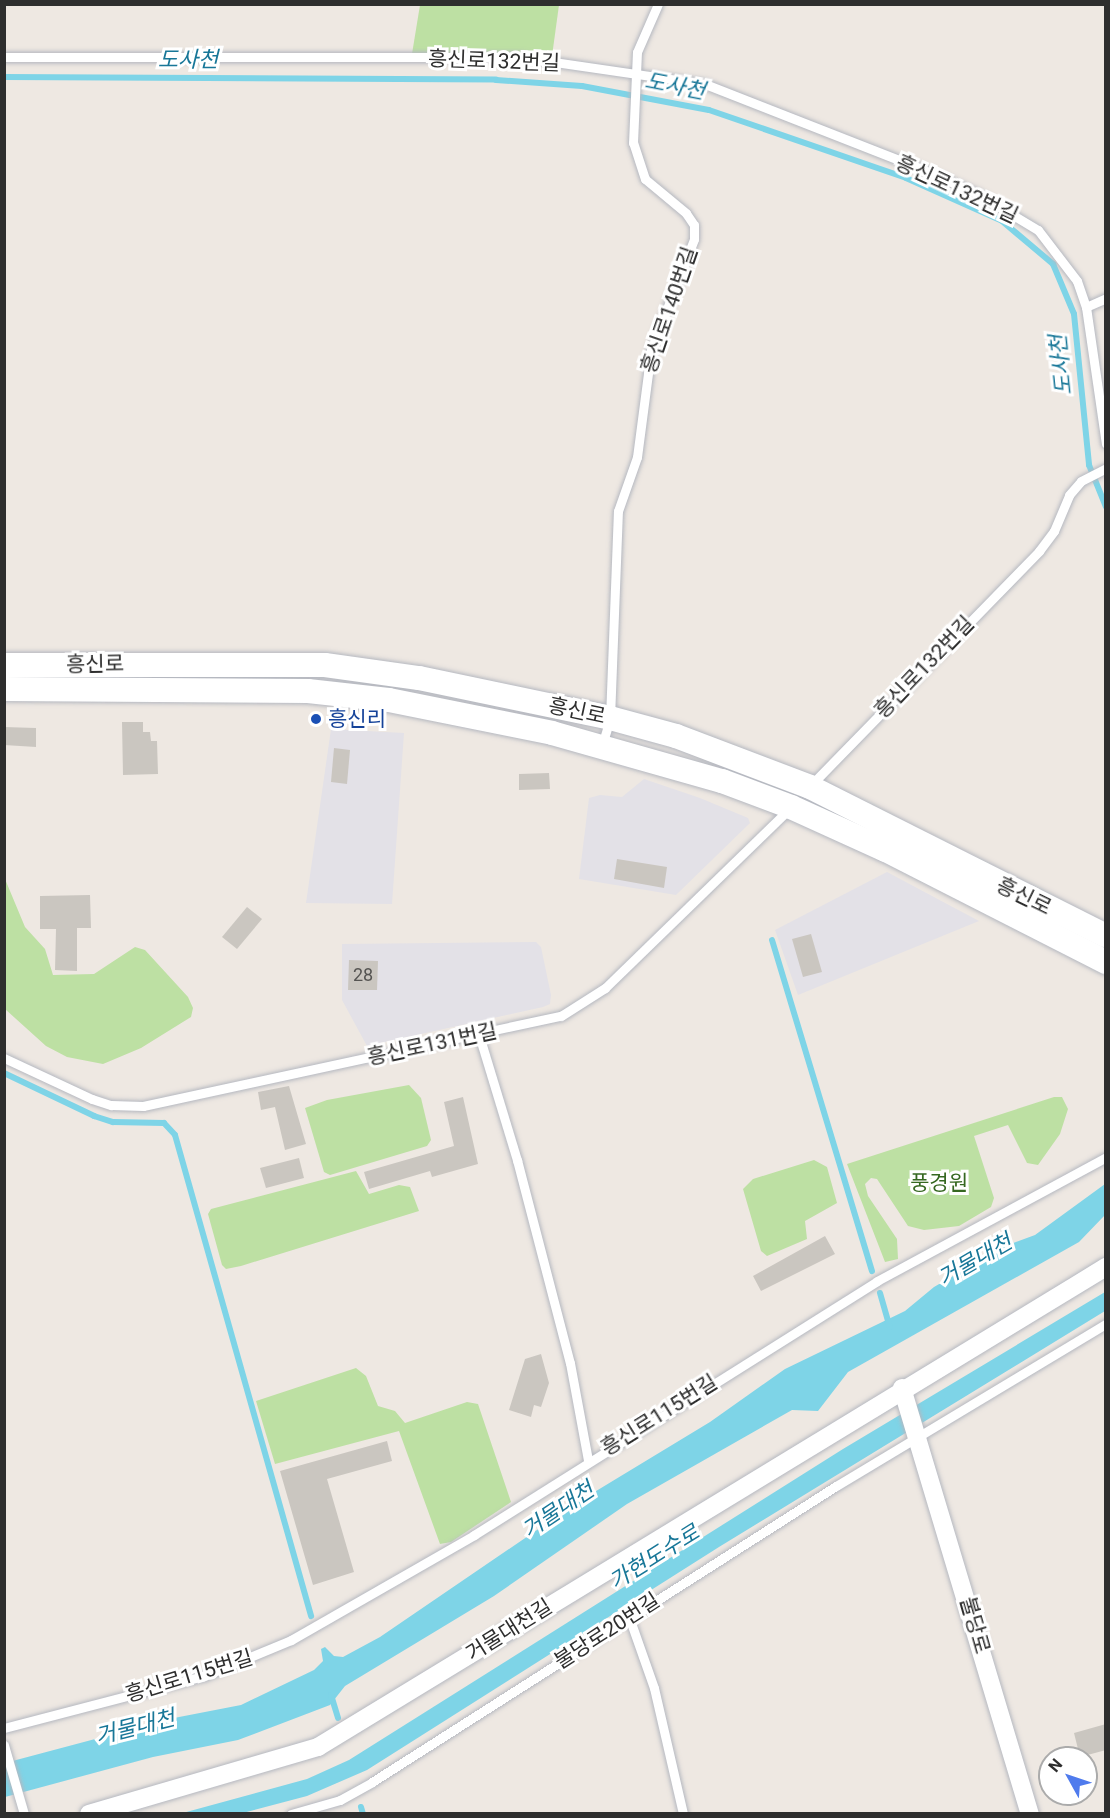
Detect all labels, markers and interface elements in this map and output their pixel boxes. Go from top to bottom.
street label: 흥신로132번길 [428,46,560,76]
water label: 도사천 [158,47,218,73]
water label: 도사천 [643,67,707,105]
street label: 흥신로132번길 [892,150,1022,228]
street label: 흥신로140번길 [636,243,702,377]
water label: 도사천 [1045,333,1077,397]
street label: 흥신로132번길 [869,611,979,723]
street label: 흥신로 [66,651,124,677]
street label: 흥신로 [546,693,608,729]
place label: 흥신리 [328,706,386,732]
marker: 흥신리 [309,712,323,726]
street label: 흥신로 [992,872,1056,920]
house number: 28 [353,964,373,986]
street label: 흥신로131번길 [365,1018,499,1070]
park label: 풍경원 [910,1170,968,1196]
water label: 거물대천 [933,1228,1017,1292]
street label: 흥신로115번길 [596,1369,722,1461]
water label: 거물대천 [517,1476,599,1544]
water label: 가현도수로 [604,1519,704,1595]
street label: 불당로20번길 [550,1588,664,1674]
street label: 거물대천길 [461,1594,557,1666]
street label: 불당로 [955,1594,995,1656]
street label: 흥신로115번길 [122,1645,256,1707]
water label: 거물대천 [93,1704,177,1750]
north arrow [1038,1746,1098,1806]
text: N [1044,1755,1066,1776]

